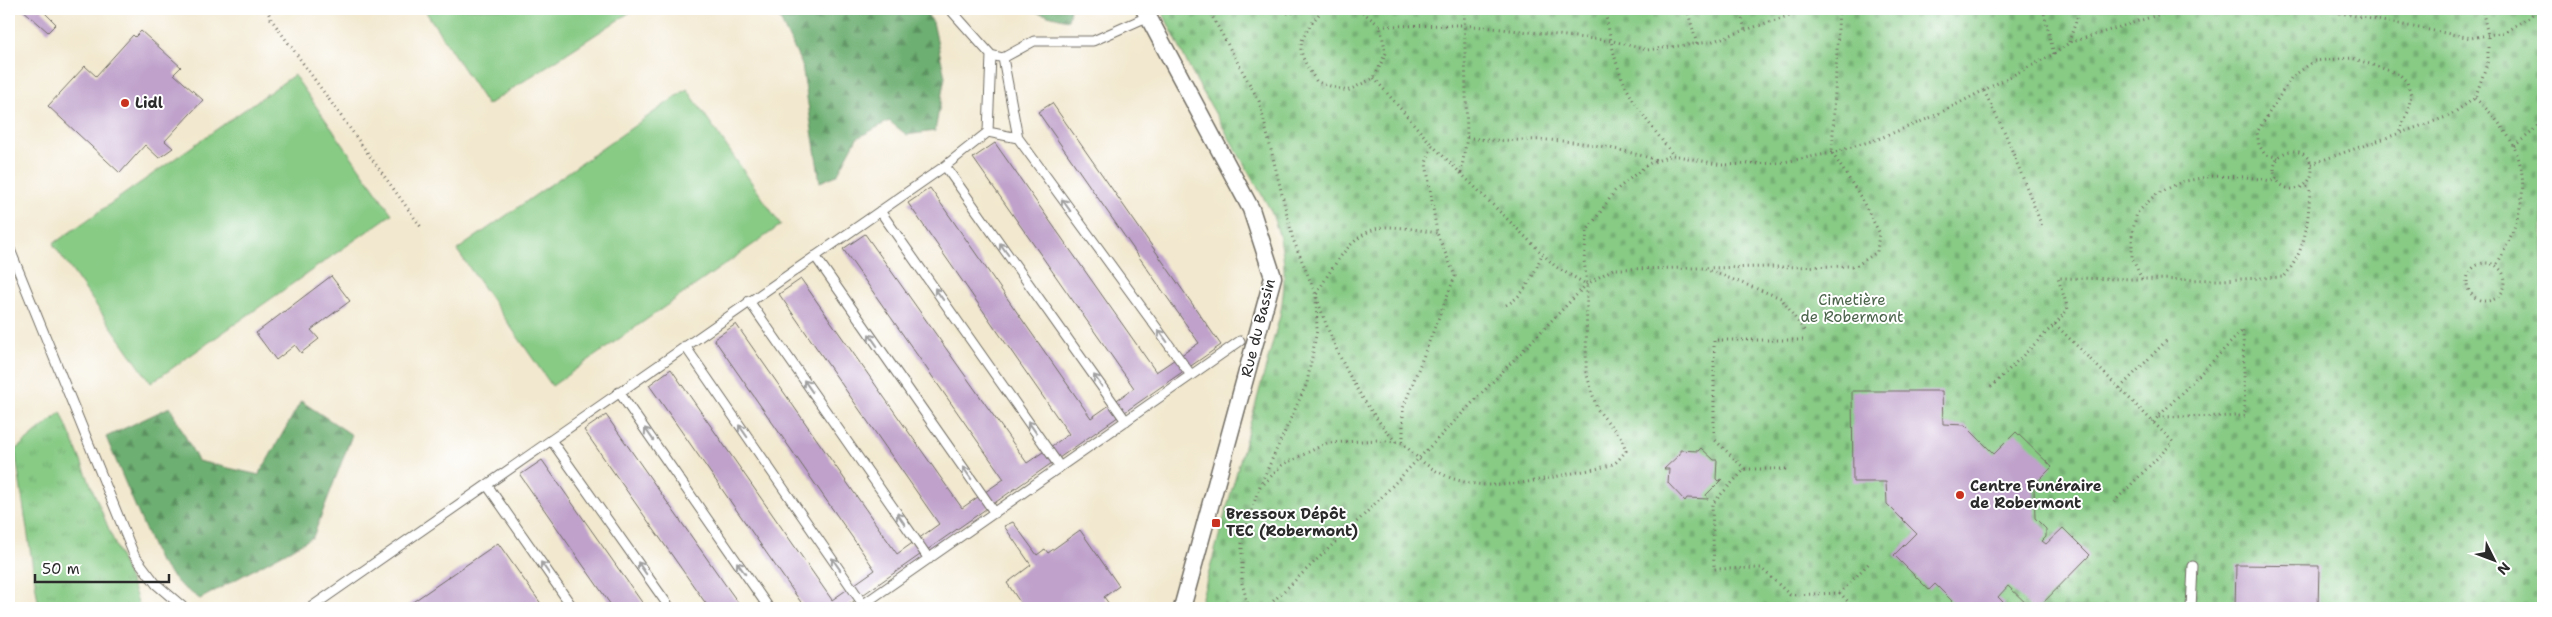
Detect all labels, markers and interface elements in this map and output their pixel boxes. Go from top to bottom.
place label: Lidl [135,93,163,113]
marker: Lidl [119,97,131,109]
one-way arrow [1061,198,1071,212]
one-way arrow [999,242,1009,256]
street label: Rue du Bassin [1236,277,1280,379]
one-way arrow [934,287,944,301]
park label: Cimetière de Robermont [1800,290,1904,327]
one-way arrow [1157,330,1168,343]
one-way arrow [868,333,878,347]
one-way arrow [1093,374,1103,388]
one-way arrow [803,379,813,393]
one-way arrow [1027,420,1037,434]
one-way arrow [738,424,748,438]
one-way arrow [644,428,654,442]
one-way arrow [962,466,972,480]
place label: Centre Funéraire de Robermont [1970,476,2102,513]
marker: Centre Funéraire de Robermont [1954,489,1966,501]
place label: Bressoux Dépôt TEC (Robermont) [1226,504,1358,541]
one-way arrow [896,512,906,526]
marker: Bressoux Dépôt TEC (Robermont) [1210,517,1222,529]
north arrow [2470,534,2520,584]
scale bar [35,552,169,584]
one-way arrow [831,558,841,572]
text: 50 m [42,559,80,579]
text: N [2493,559,2514,579]
one-way arrow [540,561,550,575]
one-way arrow [736,561,746,575]
one-way arrow [637,562,647,576]

